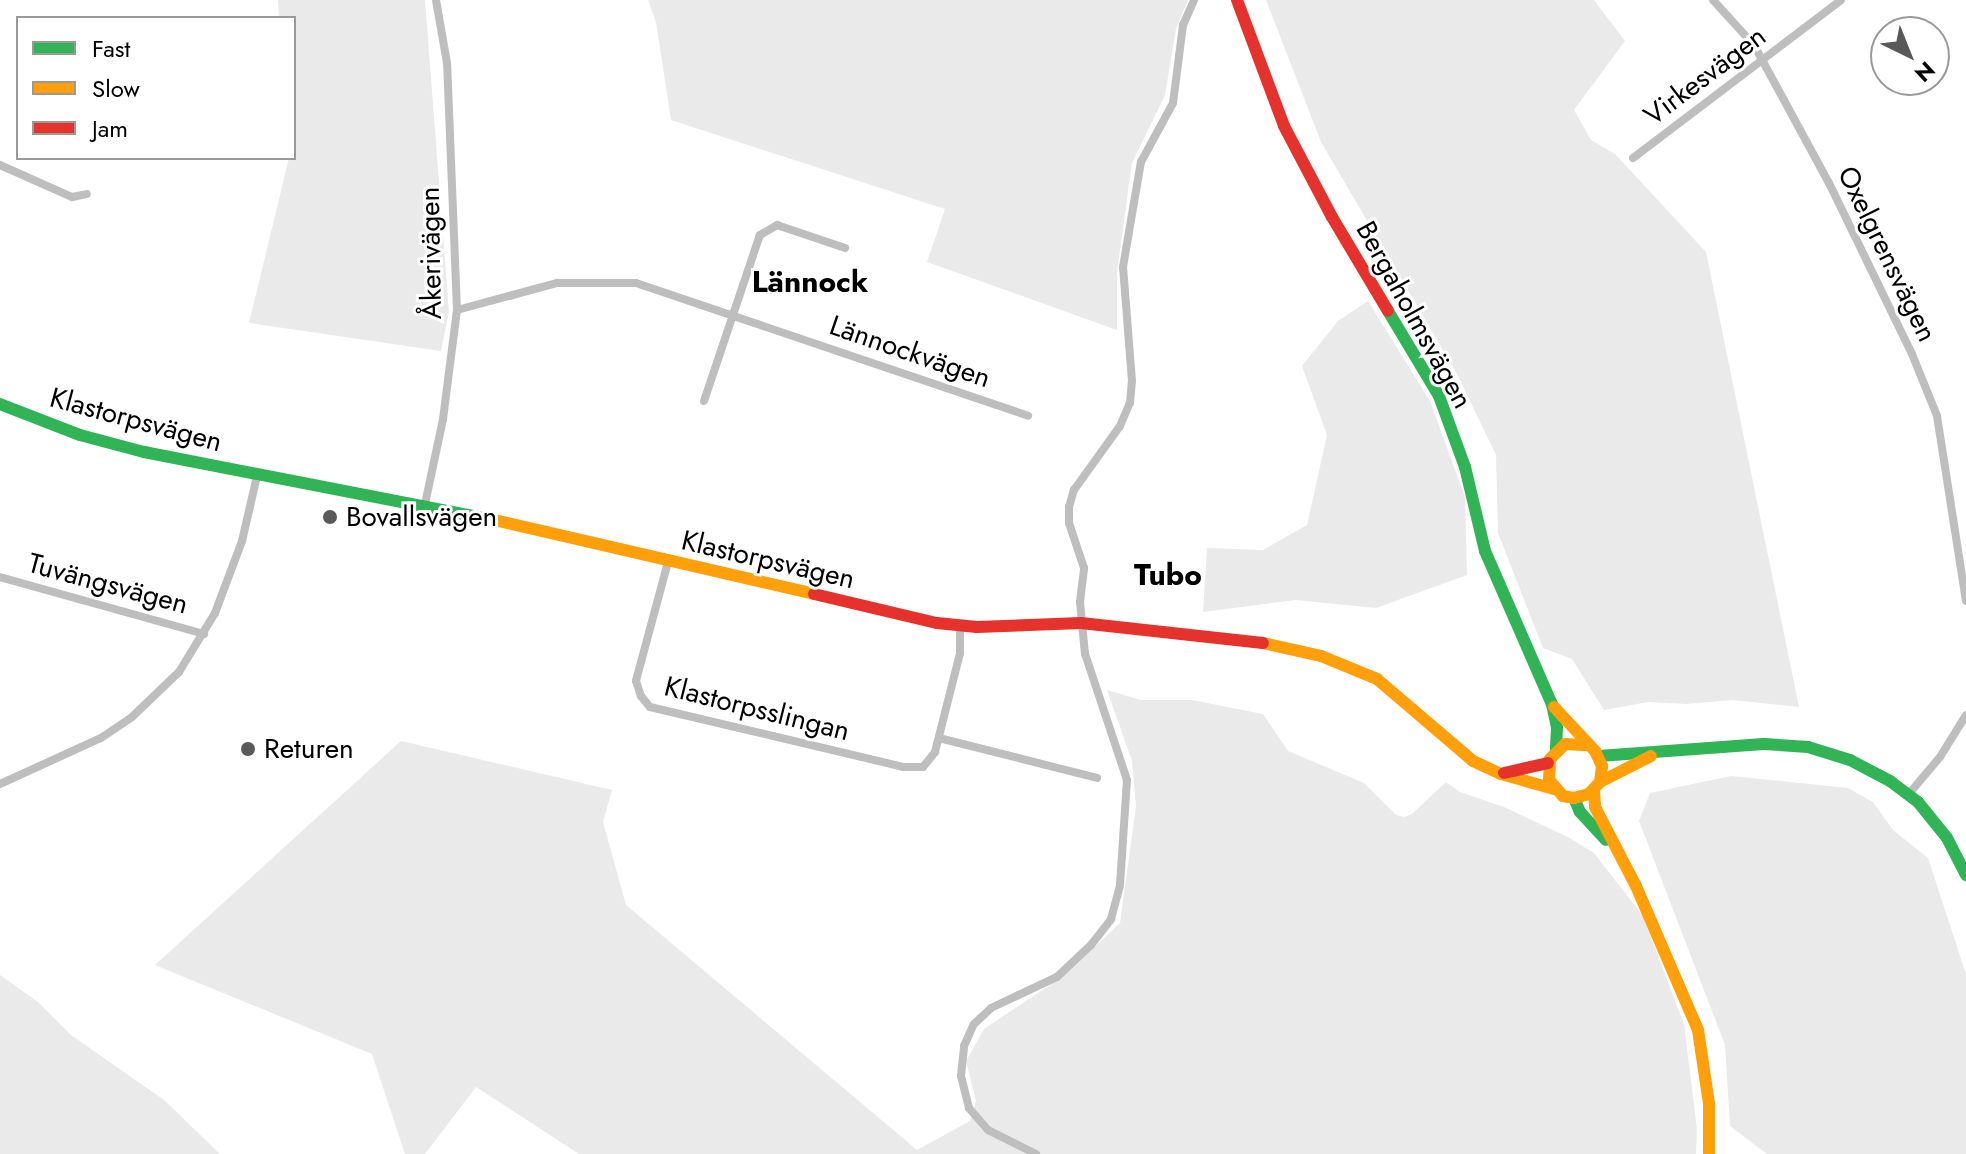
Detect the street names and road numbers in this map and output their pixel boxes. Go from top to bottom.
street label: Virkesvägen [1637,19,1773,133]
street label: Oxelgrensvägen [1830,161,1944,347]
street label: Åkerivägen [413,186,449,320]
street label: Bergaholmsvägen [1349,215,1479,415]
street label: Lännockvägen [825,309,995,395]
street label: Klastorpsvägen [46,381,226,459]
street label: Klastorpsvägen [678,524,858,596]
street label: Tuvängsvägen [24,547,192,621]
street label: Klastorpsslingan [661,670,853,748]

